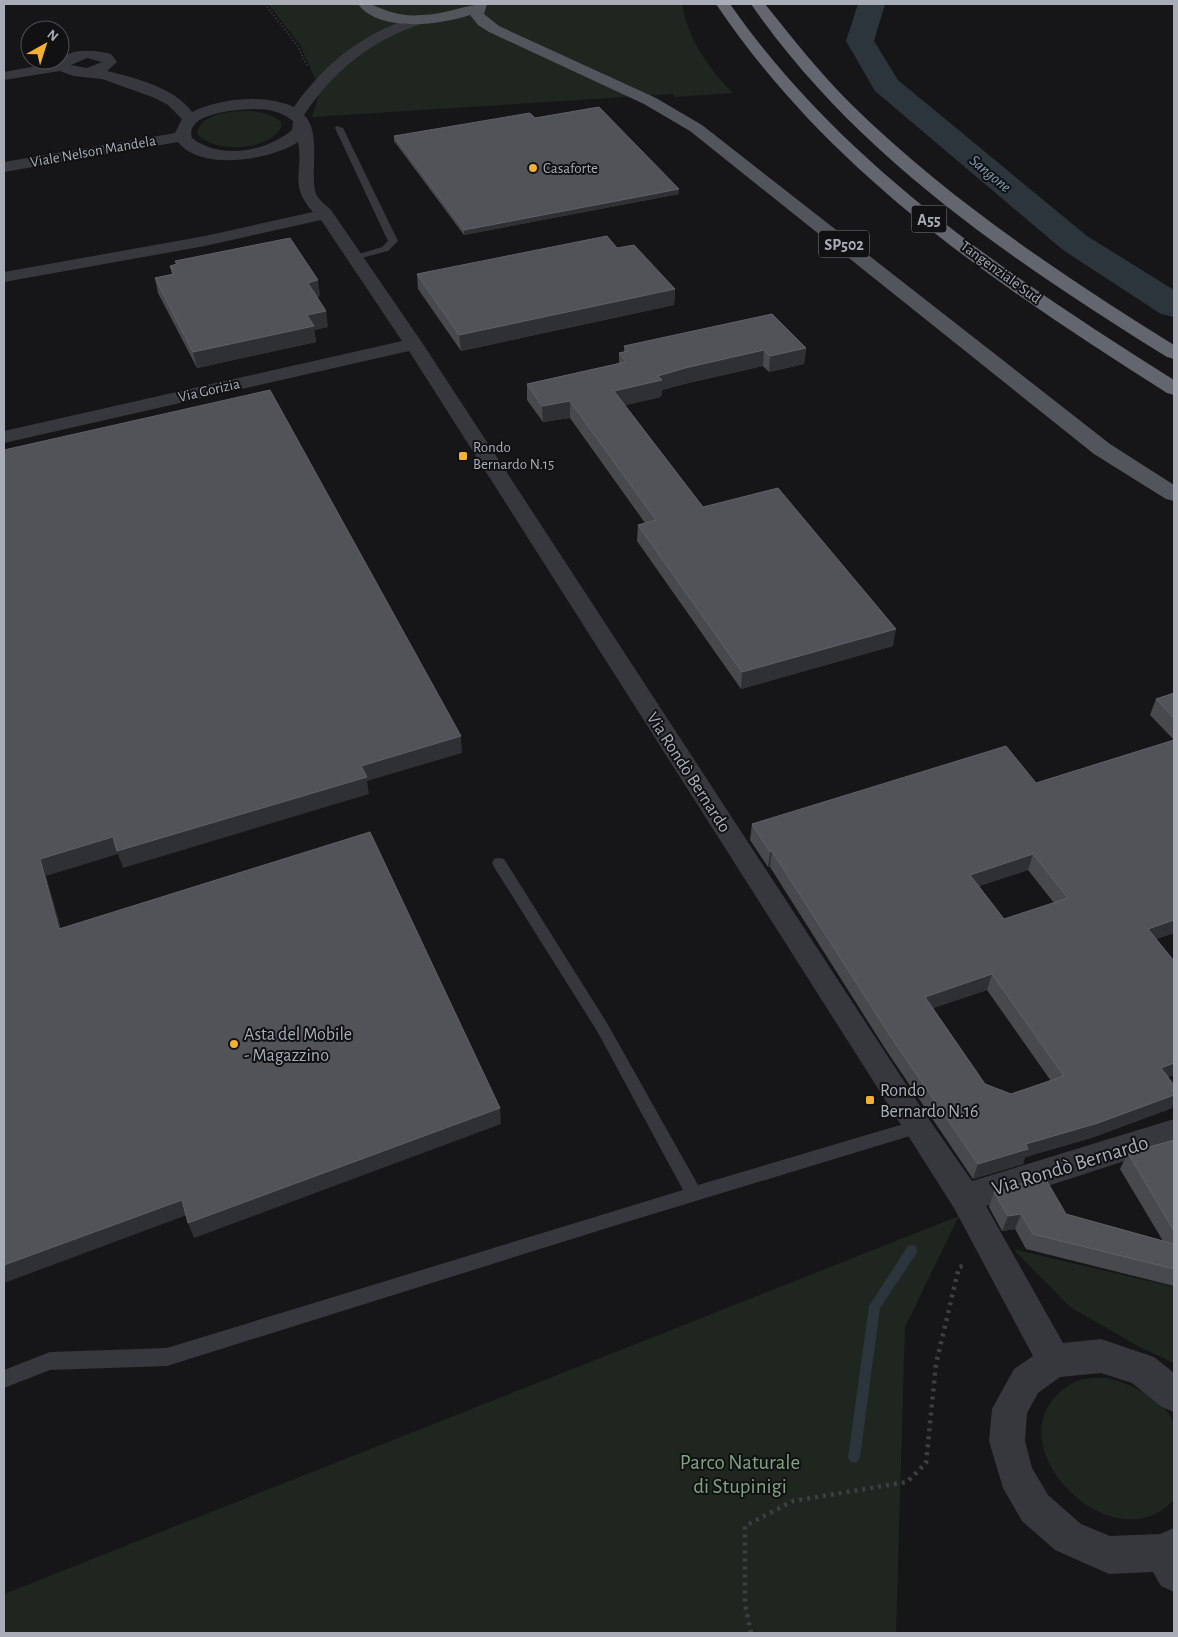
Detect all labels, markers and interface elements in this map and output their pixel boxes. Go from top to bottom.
north arrow [20,20,70,70]
text: N [44,27,61,44]
street label: Viale Nelson Mandela [29,133,157,170]
water label: Sangone [967,152,1014,195]
place label: Casaforte [543,161,598,176]
marker: Casaforte [527,162,539,174]
road number: A55 [912,205,946,232]
road number: SP502 [819,230,869,258]
street label: Tangenziale Sud [958,238,1044,307]
street label: Via Gorizia [177,376,241,405]
place label: Rondo Bernardo N.15 [473,440,554,472]
marker: Rondo Bernardo N.15 [457,450,469,462]
street label: Via Rondò Bernardo [643,709,734,836]
place label: Asta del Mobile - Magazzino [244,1026,352,1065]
marker: Asta del Mobile - Magazzino [228,1038,240,1050]
place label: Rondo Bernardo N.16 [880,1082,978,1121]
marker: Rondo Bernardo N.16 [864,1094,876,1106]
street label: Via Rondò Bernardo [989,1132,1151,1199]
park label: Parco Naturale di Stupinigi [680,1452,800,1497]

